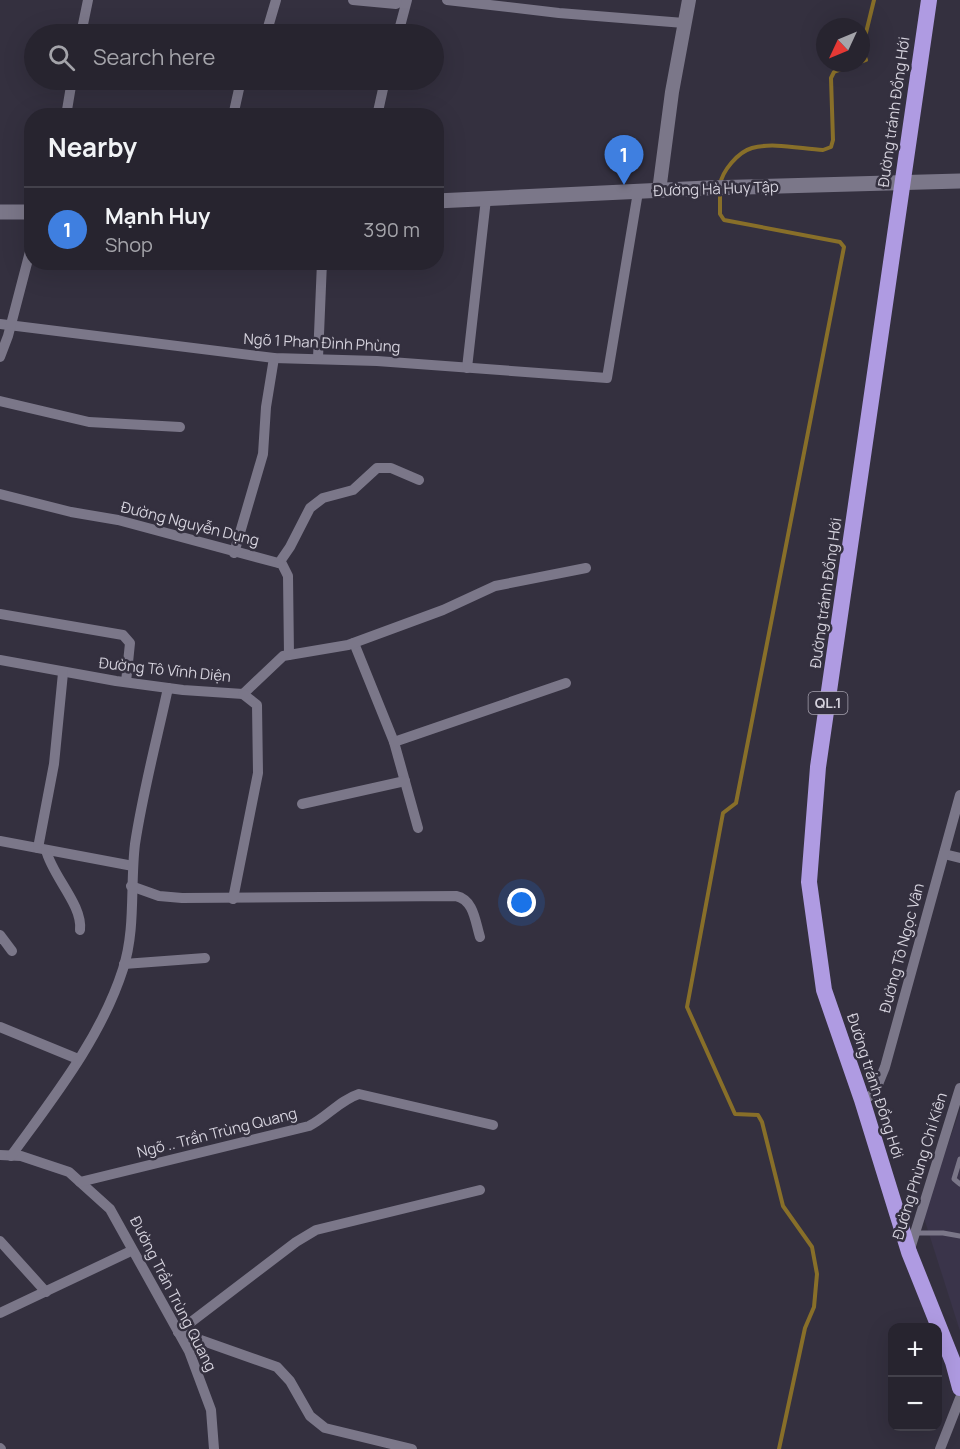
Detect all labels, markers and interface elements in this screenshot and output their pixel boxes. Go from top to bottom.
north arrow [816,18,870,72]
search box [24,24,444,90]
street label: Đường tránh Đồng Hới [873,35,914,188]
icon: search [45,41,78,74]
text: Search here [93,42,215,72]
text: Nearby [48,129,137,165]
pin: 1 [604,136,644,185]
street label: Đường Hà Huy Tập [653,176,779,201]
text: Mạnh Huy [105,201,210,231]
text: 1 [63,216,72,243]
text: 390 m [363,216,420,243]
text: Shop [105,231,153,258]
street label: Ngõ 1 Phan Đình Phùng [243,328,401,357]
street label: Đường Nguyễn Dụng [119,496,261,551]
street label: Đường tránh Đồng Hới [805,516,846,669]
street label: Đường Tô Vĩnh Diện [98,652,232,687]
road number: QL.1 [808,692,848,714]
street label: Đường Tô Ngọc Vân [874,881,929,1015]
your location [507,888,536,917]
street label: Đường tránh Đồng Hới [842,1010,909,1161]
street label: Đường Phùng Chí Kiên [887,1090,952,1242]
street label: Ngõ .. Trần Trùng Quang [135,1102,299,1163]
street label: Đường Trần Trùng Quang [125,1213,222,1375]
map controls [888,1323,942,1431]
button: + [888,1323,942,1377]
button: − [888,1377,942,1431]

